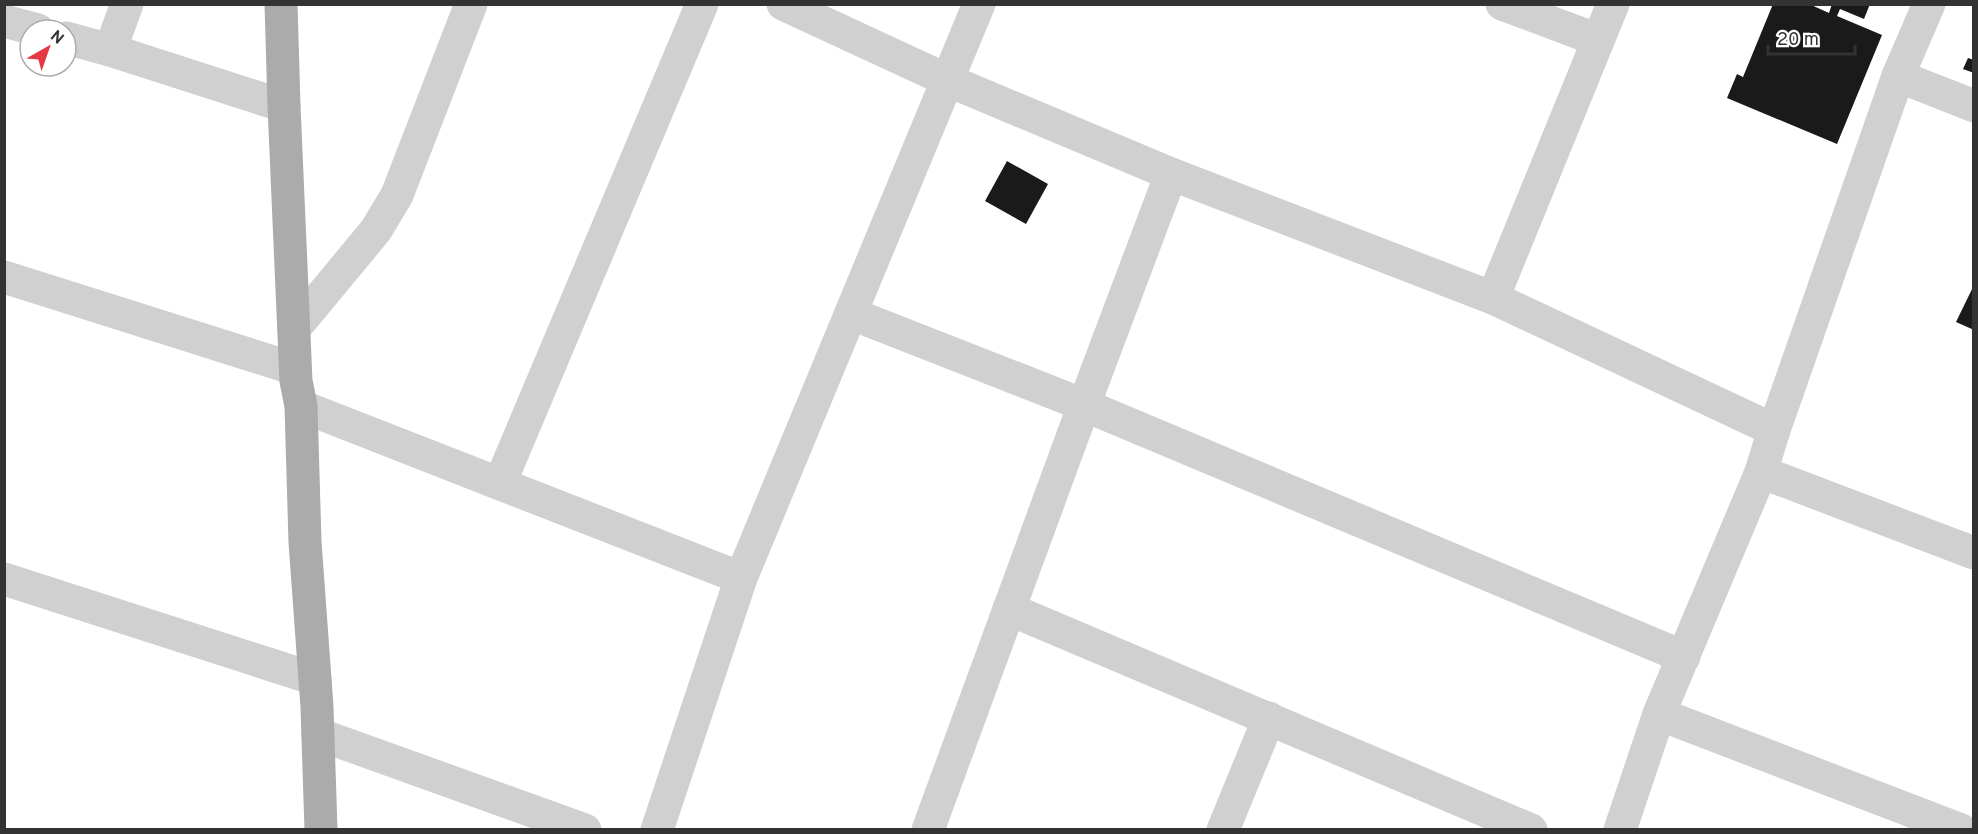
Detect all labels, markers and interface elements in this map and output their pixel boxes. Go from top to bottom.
north arrow [18,18,78,78]
scale bar [1768,18,1855,56]
text: N [46,27,67,49]
text: 20 m [1777,29,1819,52]

